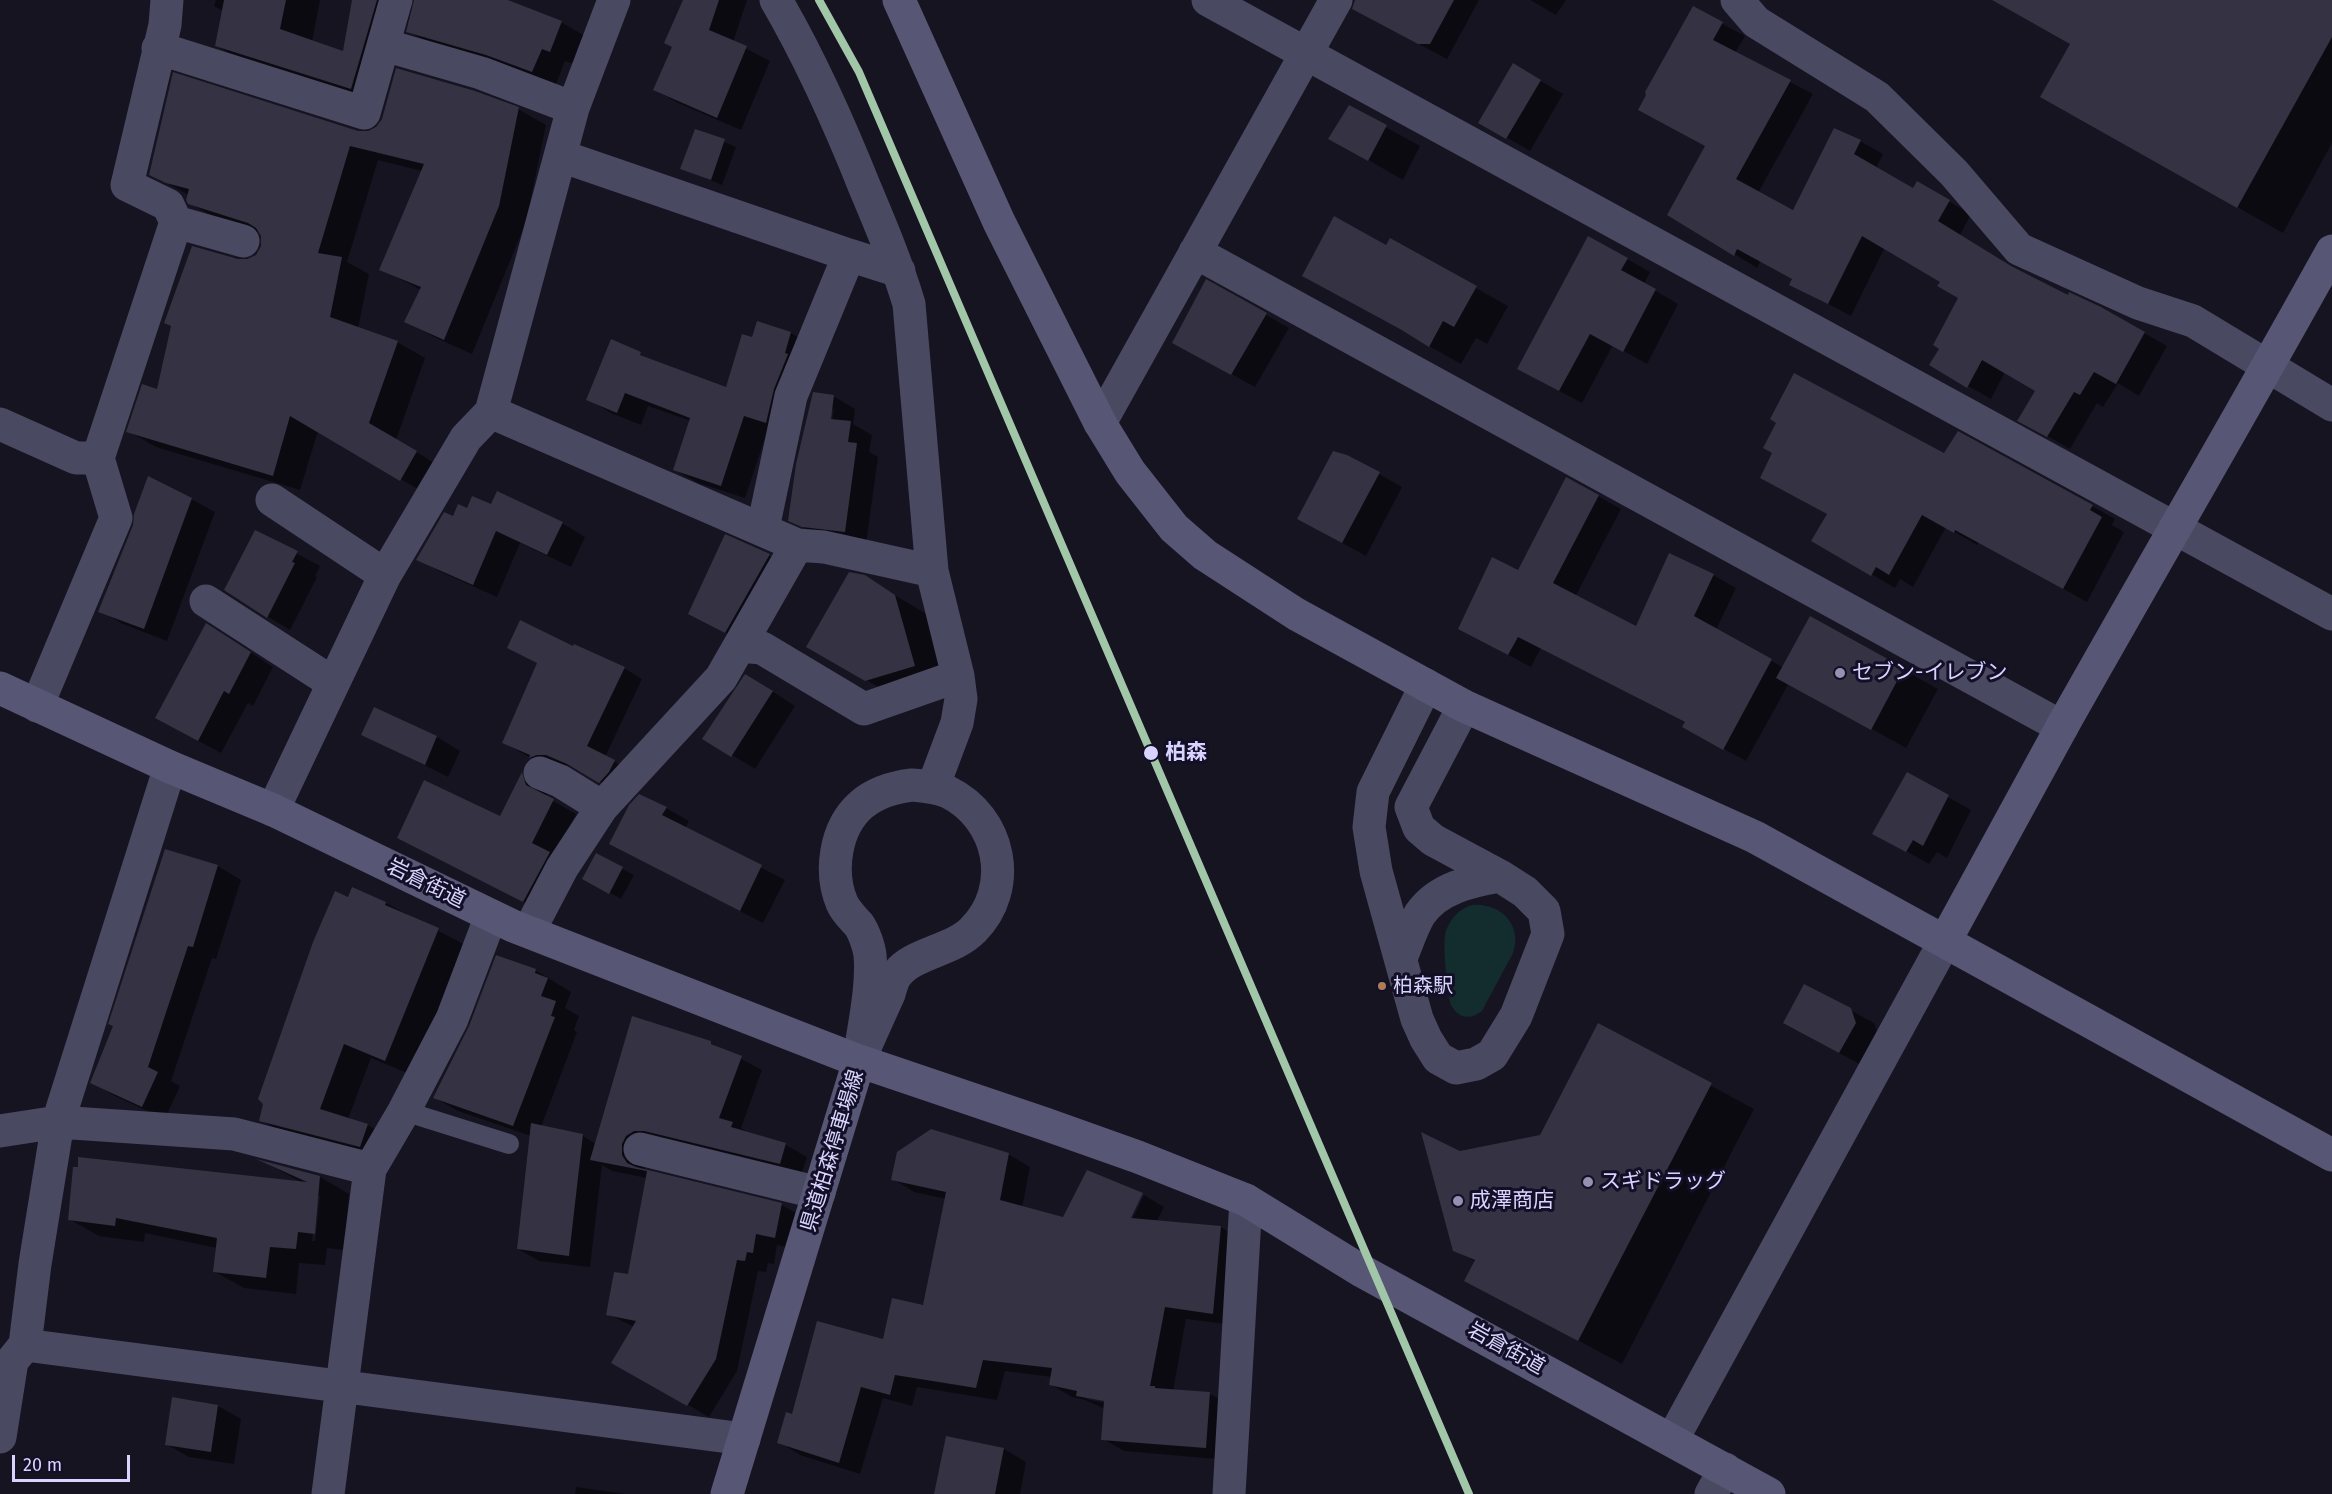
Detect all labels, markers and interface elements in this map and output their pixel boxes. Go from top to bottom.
place label: セブン-イレブン [1852,660,2007,686]
marker: セブン-イレブン [1833,666,1847,680]
place label: 柏森 [1165,740,1207,766]
marker: 柏森 [1142,744,1160,762]
street label: 岩倉街道 [383,854,469,914]
place label: 柏森駅 [1393,974,1453,998]
marker: 柏森駅 [1376,980,1388,992]
street label: 県道柏森停車場線 [796,1067,870,1235]
place label: スギドラッグ [1600,1169,1726,1195]
marker: スギドラッグ [1581,1175,1595,1189]
place label: 成澤商店 [1470,1188,1554,1214]
marker: 成澤商店 [1451,1194,1465,1208]
street label: 岩倉街道 [1463,1318,1549,1380]
scale bar [15,1443,134,1481]
text: 20 m [23,1454,62,1476]

